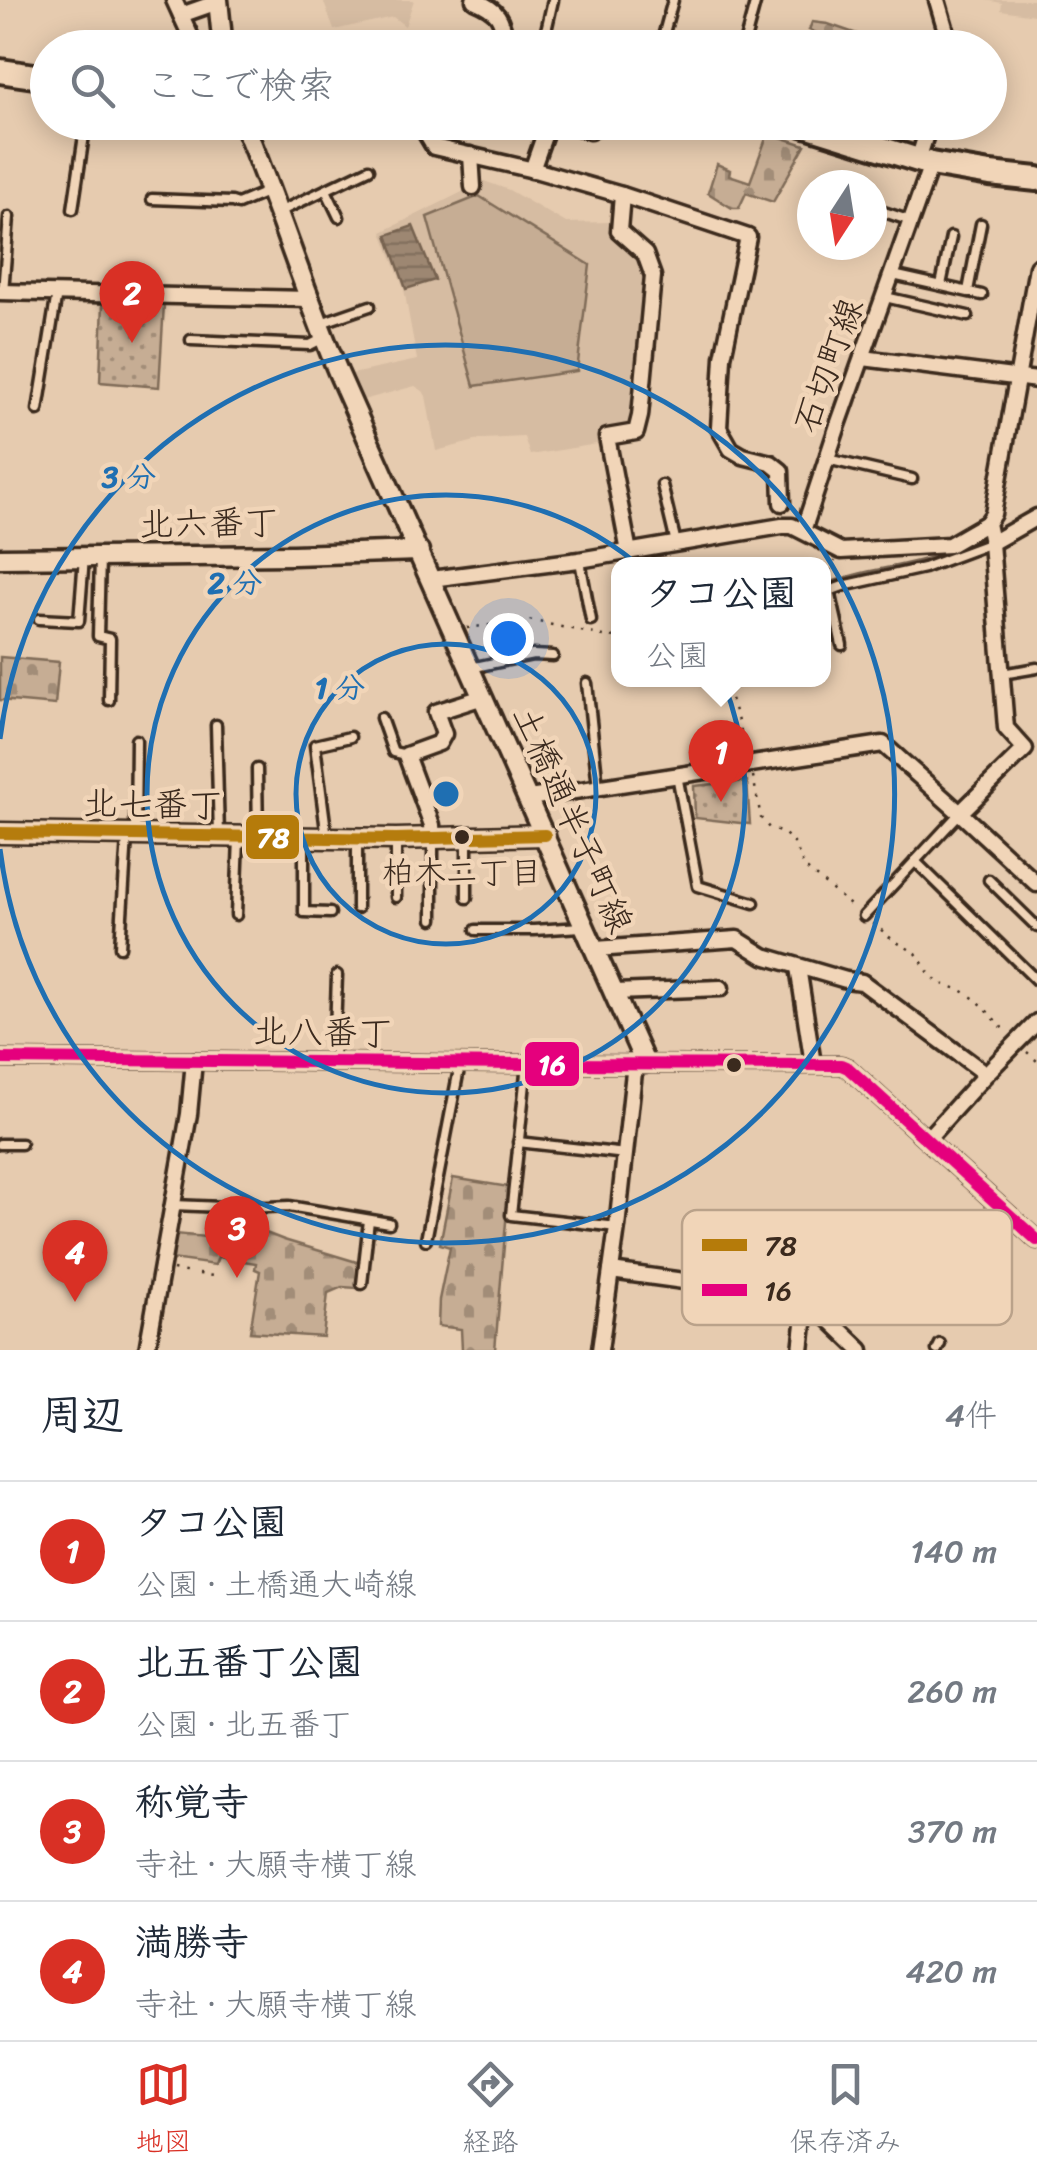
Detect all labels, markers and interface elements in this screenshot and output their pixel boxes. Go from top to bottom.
search box [30,30,1007,140]
text: ここで検索 [145,52,335,119]
icon: search [65,58,120,113]
north arrow [797,170,887,260]
pin: 2 [100,260,164,343]
street label: 石切町線 [775,289,881,441]
text: 3 分 [101,450,156,504]
street label: 北六番丁 [138,491,280,555]
text: 2 分 [207,556,263,610]
popup [611,557,831,687]
text: タコ公園 [645,560,797,627]
your location [483,613,534,664]
text: 公園 [645,627,709,684]
text: 1 分 [315,661,365,715]
street label: 土橋通半子町線 [495,694,651,944]
pin: 1 [688,720,754,802]
street label: 北七番丁 [82,772,224,836]
centre of rings [428,776,464,812]
line badge: 78 [244,813,301,861]
text: 78 [257,813,290,862]
marker: 柏木二丁目 [452,827,472,847]
place label: 柏木二丁目 [382,844,542,901]
street label: 北八番丁 [252,1000,394,1064]
line badge: 16 [523,1040,581,1088]
text: 16 [538,1040,566,1089]
unlabelled marker [724,1055,744,1075]
pin: 3 [204,1196,270,1278]
legend [682,1210,1012,1325]
pin: 4 [42,1220,108,1302]
text: 78 [764,1221,797,1270]
text: 16 [764,1266,792,1315]
text: 周辺 [40,1378,124,1452]
text: 4件 [945,1387,997,1444]
text: タコ公園 [135,1489,287,1556]
text: 1 [66,1523,79,1580]
text: 140 m [910,1523,997,1580]
text: 公園 · 土橋通大崎線 [135,1556,416,1613]
text: 北五番丁公園 [135,1629,363,1696]
text: 2 [63,1663,82,1720]
text: 260 m [907,1663,997,1720]
text: 公園 · 北五番丁 [135,1696,352,1753]
text: 称覚寺 [135,1769,249,1836]
text: 3 [64,1803,81,1860]
text: 370 m [908,1803,997,1860]
text: 寺社 · 大願寺横丁線 [135,1836,416,1893]
text: 満勝寺 [135,1909,249,1976]
text: 4 [62,1943,83,2000]
text: 420 m [905,1943,997,2000]
text: 寺社 · 大願寺横丁線 [135,1976,416,2033]
tab: 地図 [135,2057,192,2166]
tab: 経路 [462,2057,519,2166]
tab: 保存済み [789,2057,902,2166]

